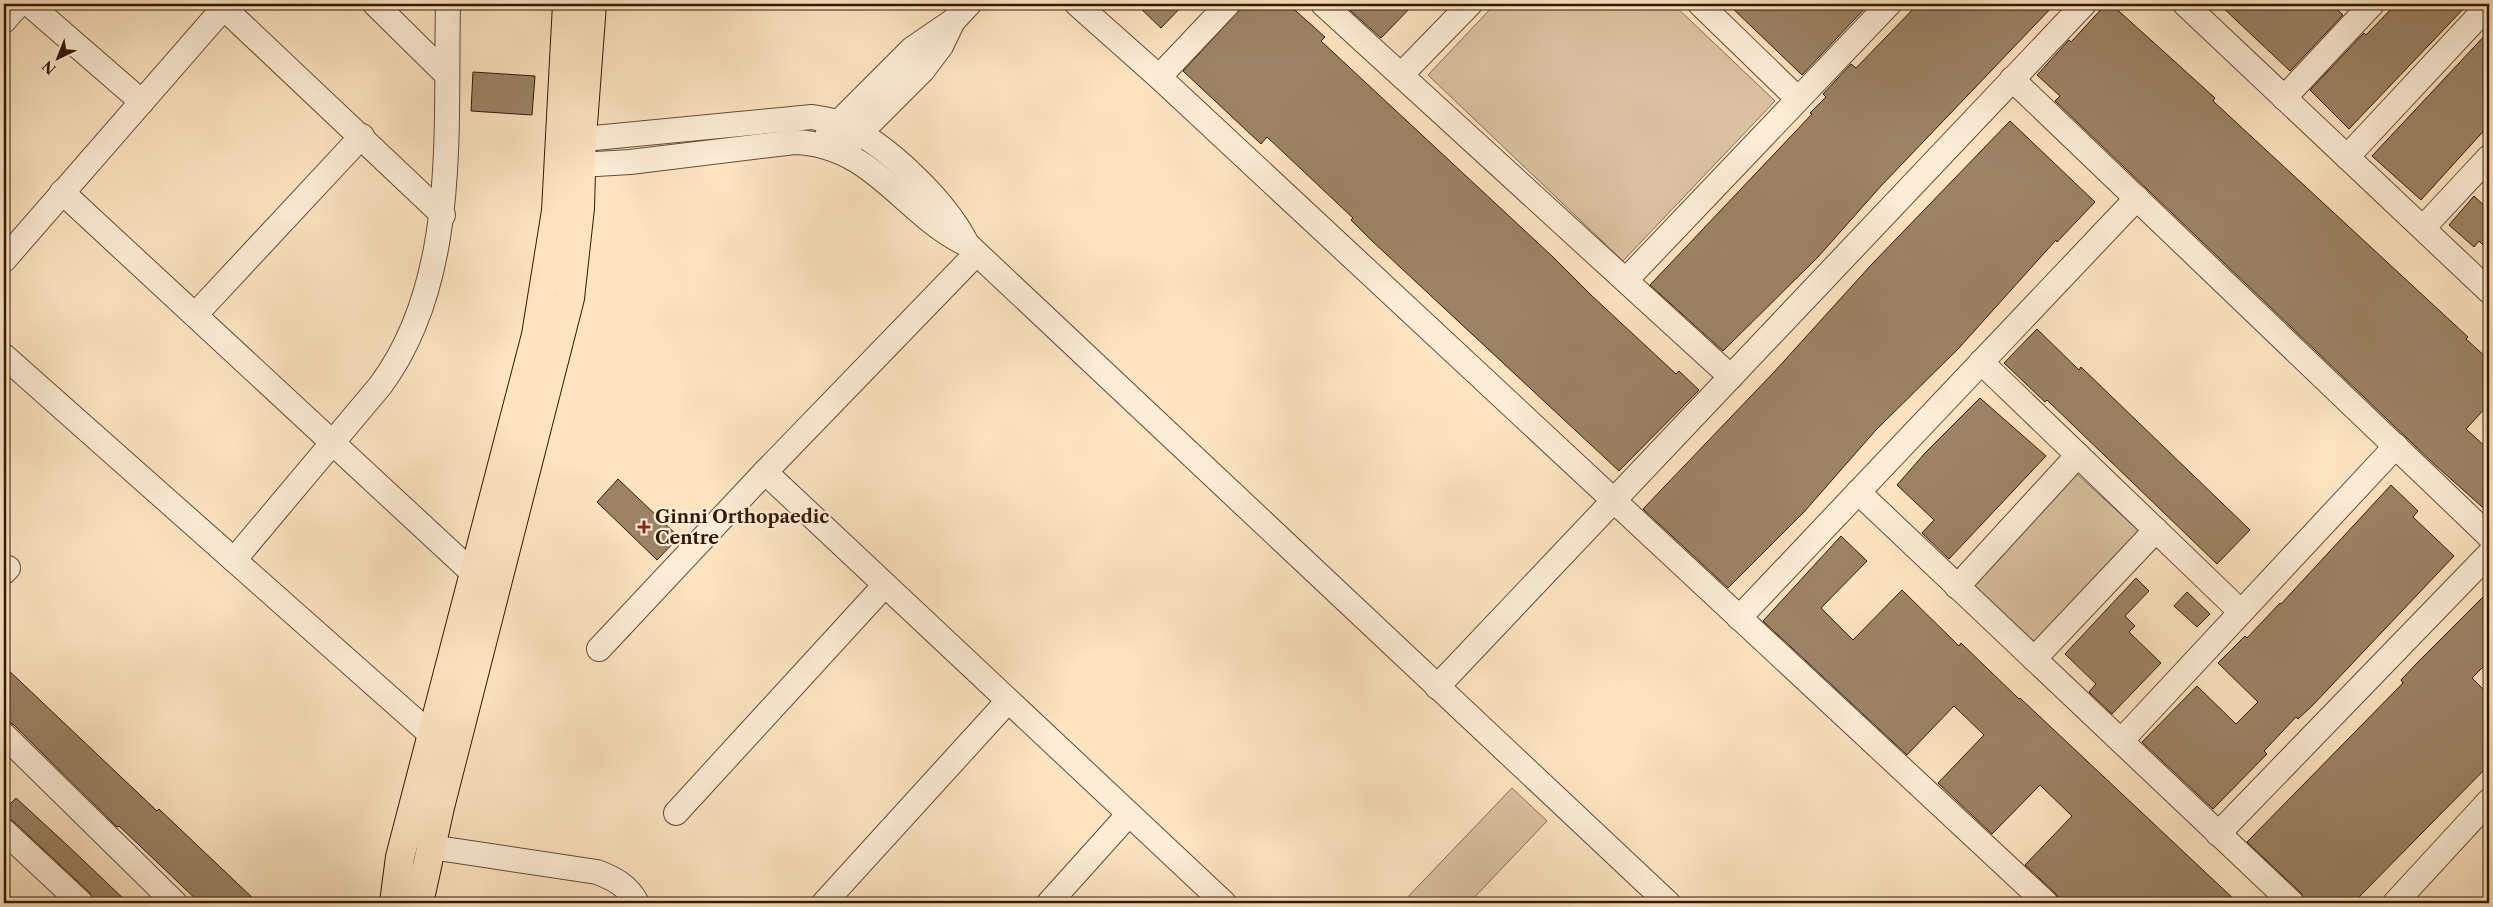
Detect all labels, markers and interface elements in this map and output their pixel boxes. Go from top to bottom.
north arrow [32,32,82,82]
text: N [39,57,60,78]
place label: Ginni Orthopaedic Centre [655,506,829,549]
marker: Ginni Orthopaedic Centre [637,520,651,534]

